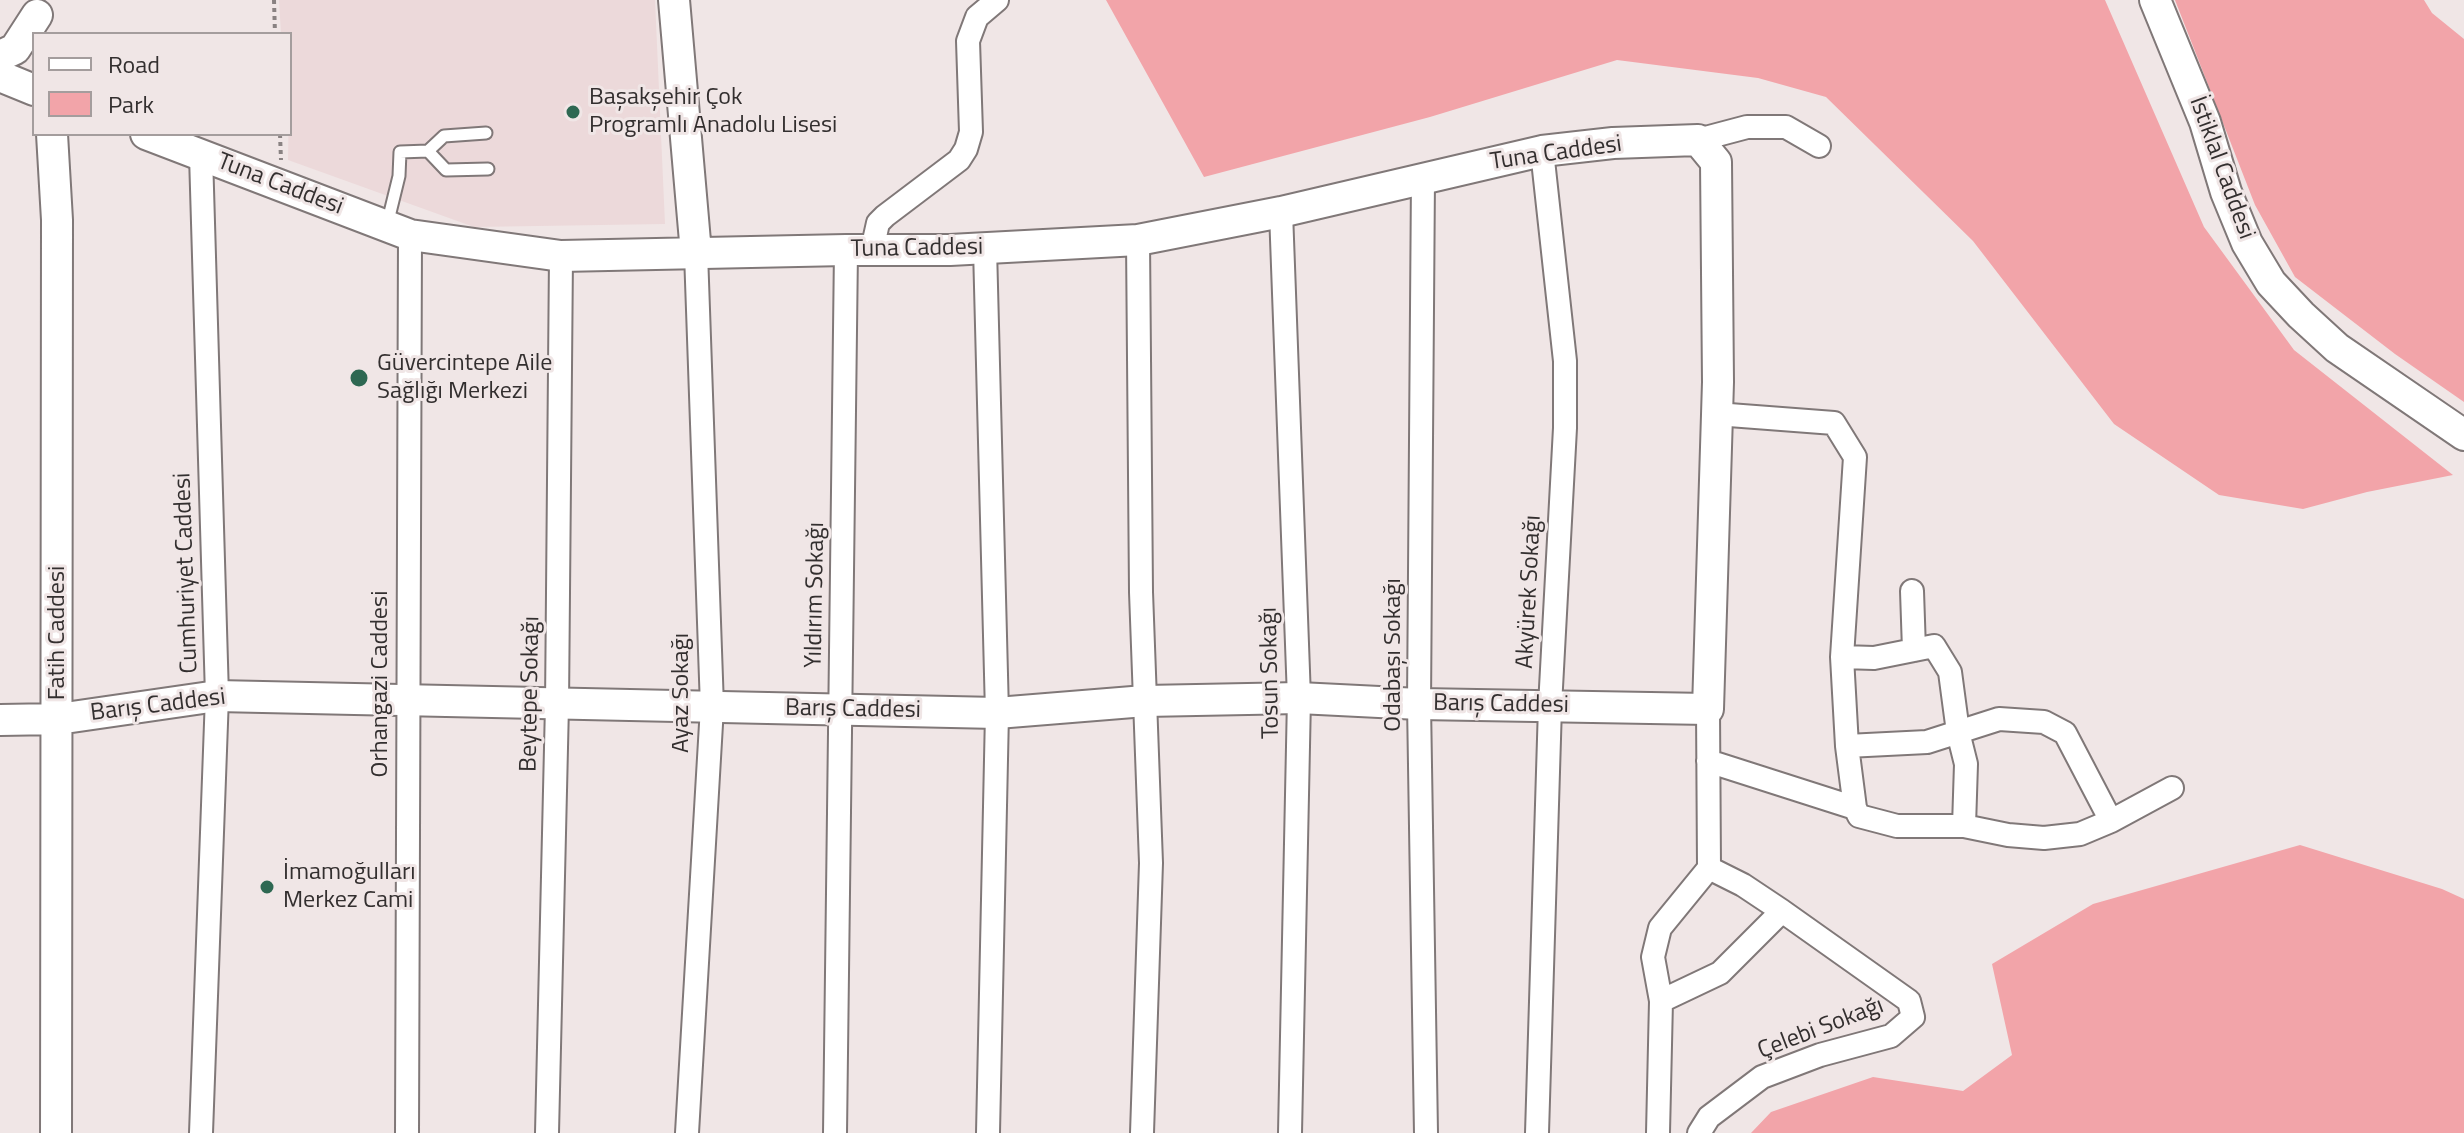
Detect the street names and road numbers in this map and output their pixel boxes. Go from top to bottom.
street label: İstiklal Caddesi [2182,93,2260,243]
street label: Tuna Caddesi [1488,131,1624,177]
street label: Tuna Caddesi [213,148,347,222]
street label: Tuna Caddesi [851,233,983,265]
street label: Cumhuriyet Caddesi [169,472,205,674]
street label: Akyürek Sokağı [1512,514,1548,670]
street label: Yıldırım Sokağı [800,522,832,668]
street label: Fatih Caddesi [44,566,72,700]
street label: Odabaşı Sokağı [1380,578,1408,732]
street label: Orhangazi Caddesi [367,591,395,777]
street label: Tosun Sokağı [1255,607,1287,739]
street label: Beytepe Sokağı [515,616,547,772]
street label: Ayaz Sokağı [668,633,696,753]
street label: Barış Caddesi [89,683,227,729]
street label: Barış Caddesi [1433,689,1569,721]
street label: Barış Caddesi [785,694,921,726]
street label: Çelebi Sokağı [1754,992,1888,1066]

